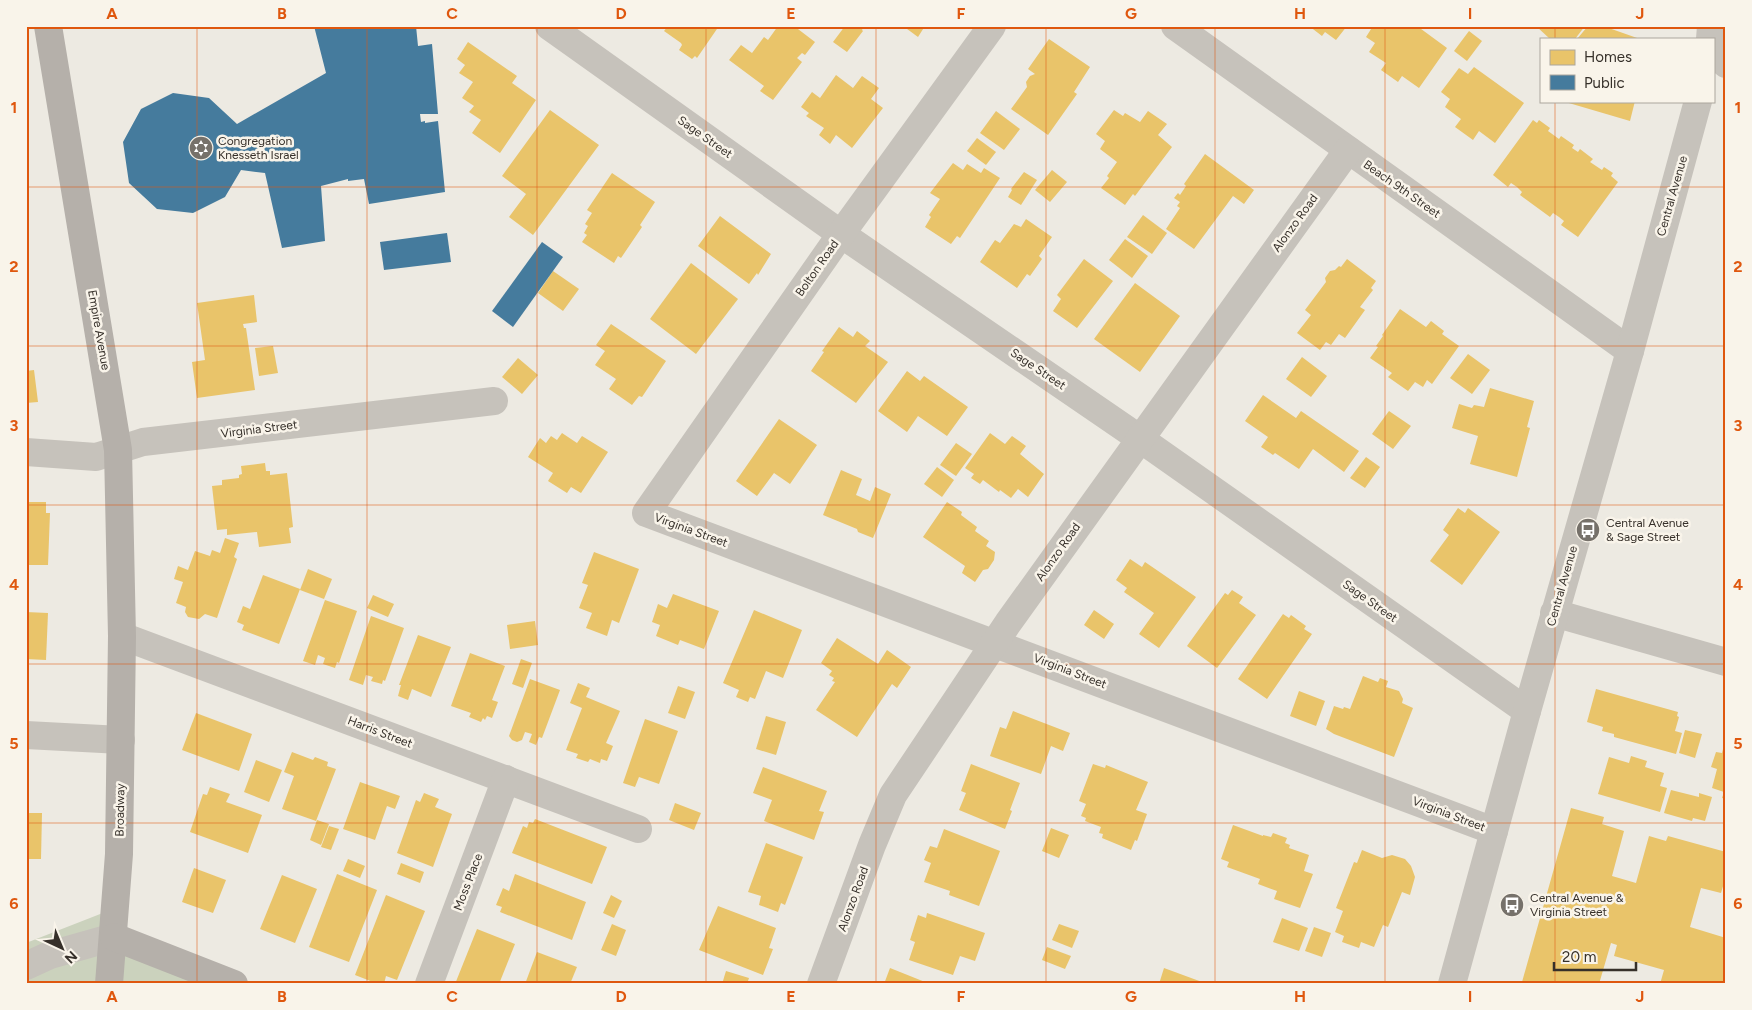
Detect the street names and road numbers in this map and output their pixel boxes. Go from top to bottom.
street label: Sage Street [675,113,735,161]
street label: Central Avenue [1654,154,1690,238]
street label: Beach 9th Street [1361,157,1444,221]
street label: Alonzo Road [1269,191,1321,255]
street label: Bolton Road [792,237,842,299]
street label: Empire Avenue [85,289,113,372]
street label: Sage Street [1008,345,1069,393]
street label: Virginia Street [220,417,299,441]
street label: Virginia Street [652,510,730,550]
street label: Alonzo Road [1033,520,1083,584]
street label: Central Avenue [1544,544,1580,628]
street label: Sage Street [1340,577,1400,625]
street label: Virginia Street [1031,651,1109,692]
street label: Harris Street [346,713,415,751]
street label: Broadway [113,783,127,837]
street label: Virginia Street [1410,794,1488,835]
street label: Moss Place [451,851,485,913]
street label: Alonzo Road [835,865,871,933]

